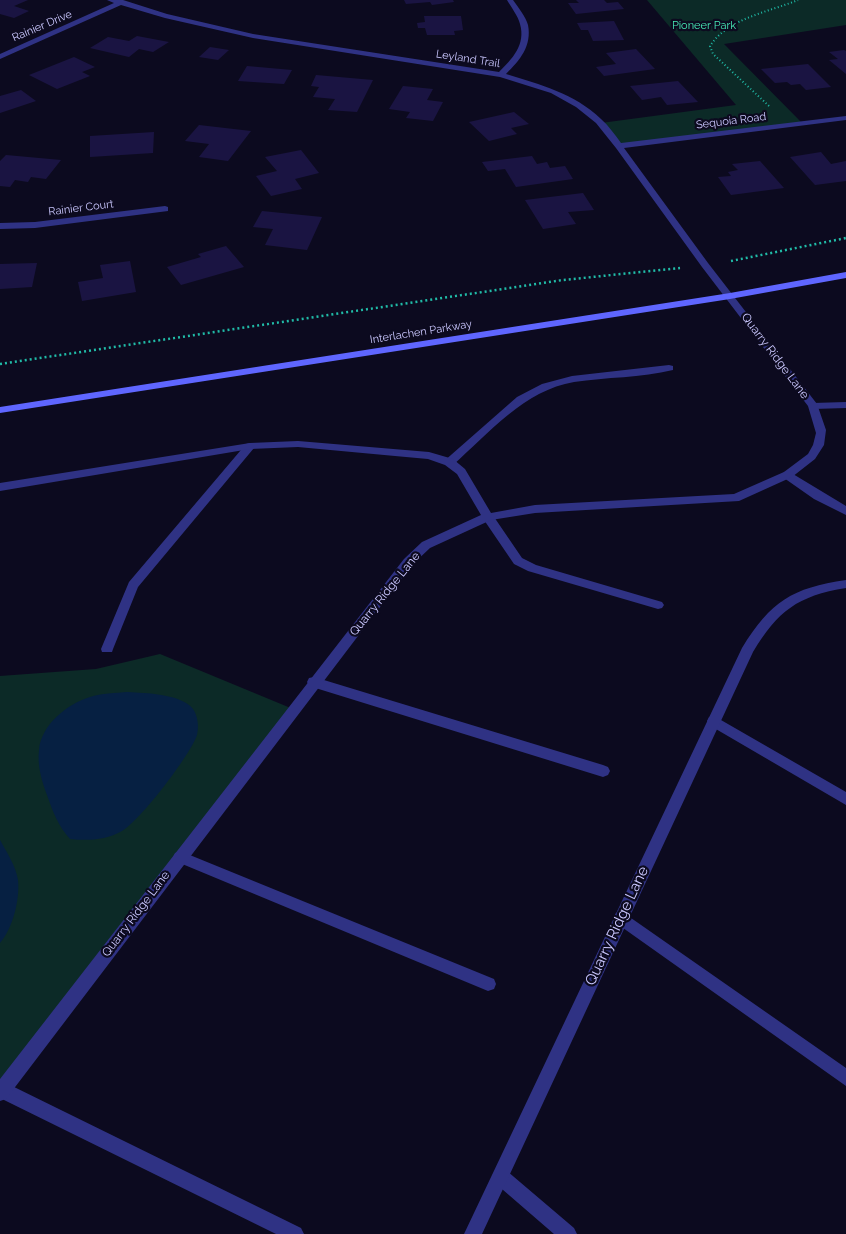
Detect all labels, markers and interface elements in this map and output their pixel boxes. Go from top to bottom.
street label: Rainier Drive [10,7,74,45]
park label: Pioneer Park [672,19,736,33]
street label: Leyland Trail [435,47,501,71]
street label: Sequoia Road [695,110,767,132]
street label: Rainier Court [48,197,114,219]
street label: Quarry Ridge Lane [738,310,812,402]
street label: Interlachen Parkway [369,317,473,347]
street label: Quarry Ridge Lane [347,549,423,639]
street label: Quarry Ridge Lane [581,864,653,988]
street label: Quarry Ridge Lane [99,868,173,960]

